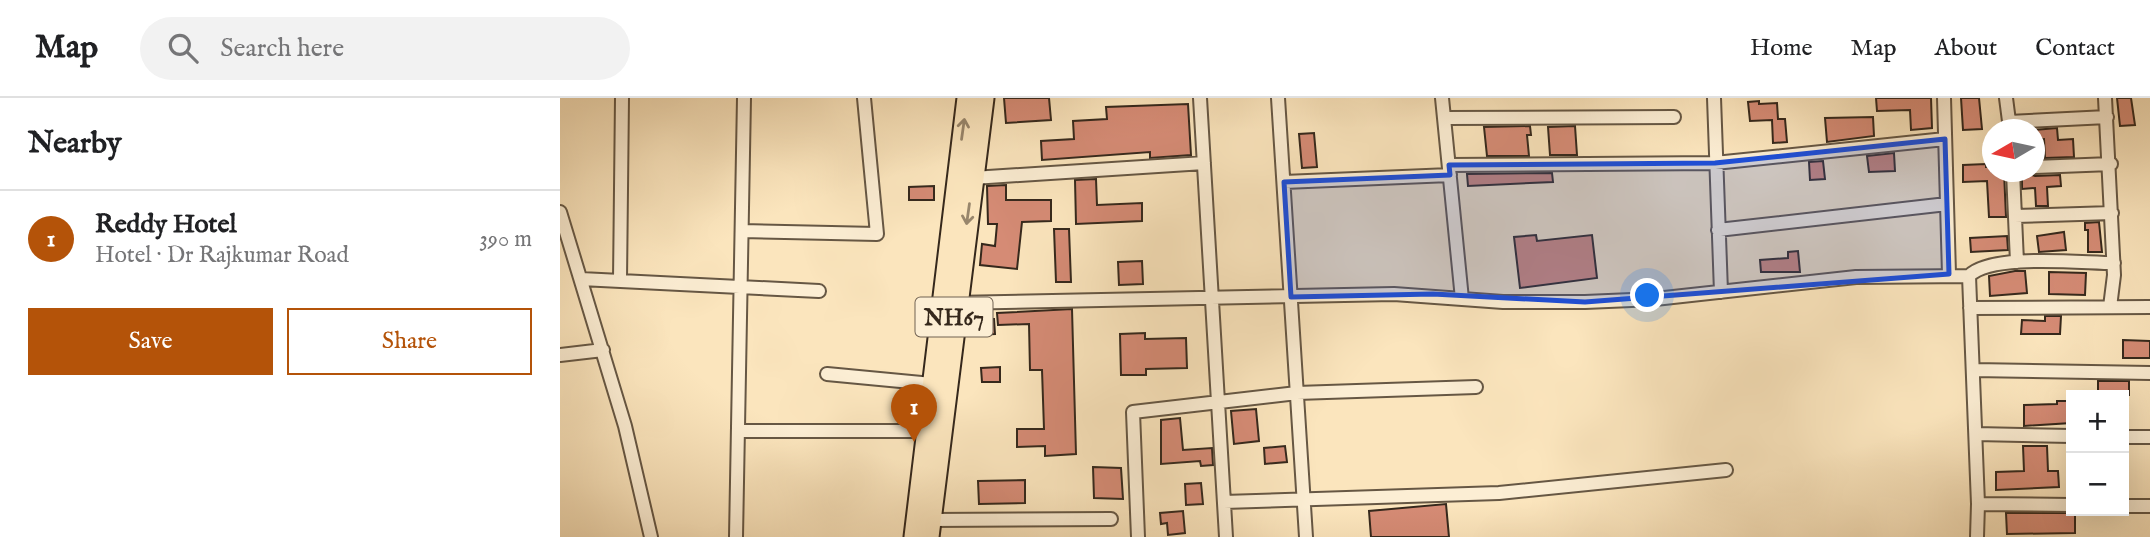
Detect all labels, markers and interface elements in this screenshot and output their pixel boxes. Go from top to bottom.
search box [140,17,630,80]
text: Map [35,27,98,69]
icon: search [164,29,202,67]
text: Search here [220,32,344,65]
text: Home [1750,33,1813,64]
text: Map [1851,33,1897,64]
text: About [1935,33,1997,64]
text: Contact [2035,33,2115,64]
one-way arrow [957,118,970,141]
north arrow [1982,119,2045,182]
text: Nearby [28,125,121,163]
one-way arrow [962,202,975,225]
text: Reddy Hotel [95,208,237,241]
text: 1 [47,225,55,254]
text: 390 m [479,225,532,254]
text: Hotel · Dr Rajkumar Road [95,241,349,270]
your location [1630,278,1664,312]
road number: NH67 [916,298,992,336]
button: Save [28,308,273,375]
button: Share [287,308,532,375]
pin: 1 [891,384,937,442]
map controls [2066,390,2129,516]
button: + [2066,390,2129,453]
button: − [2066,453,2129,516]

